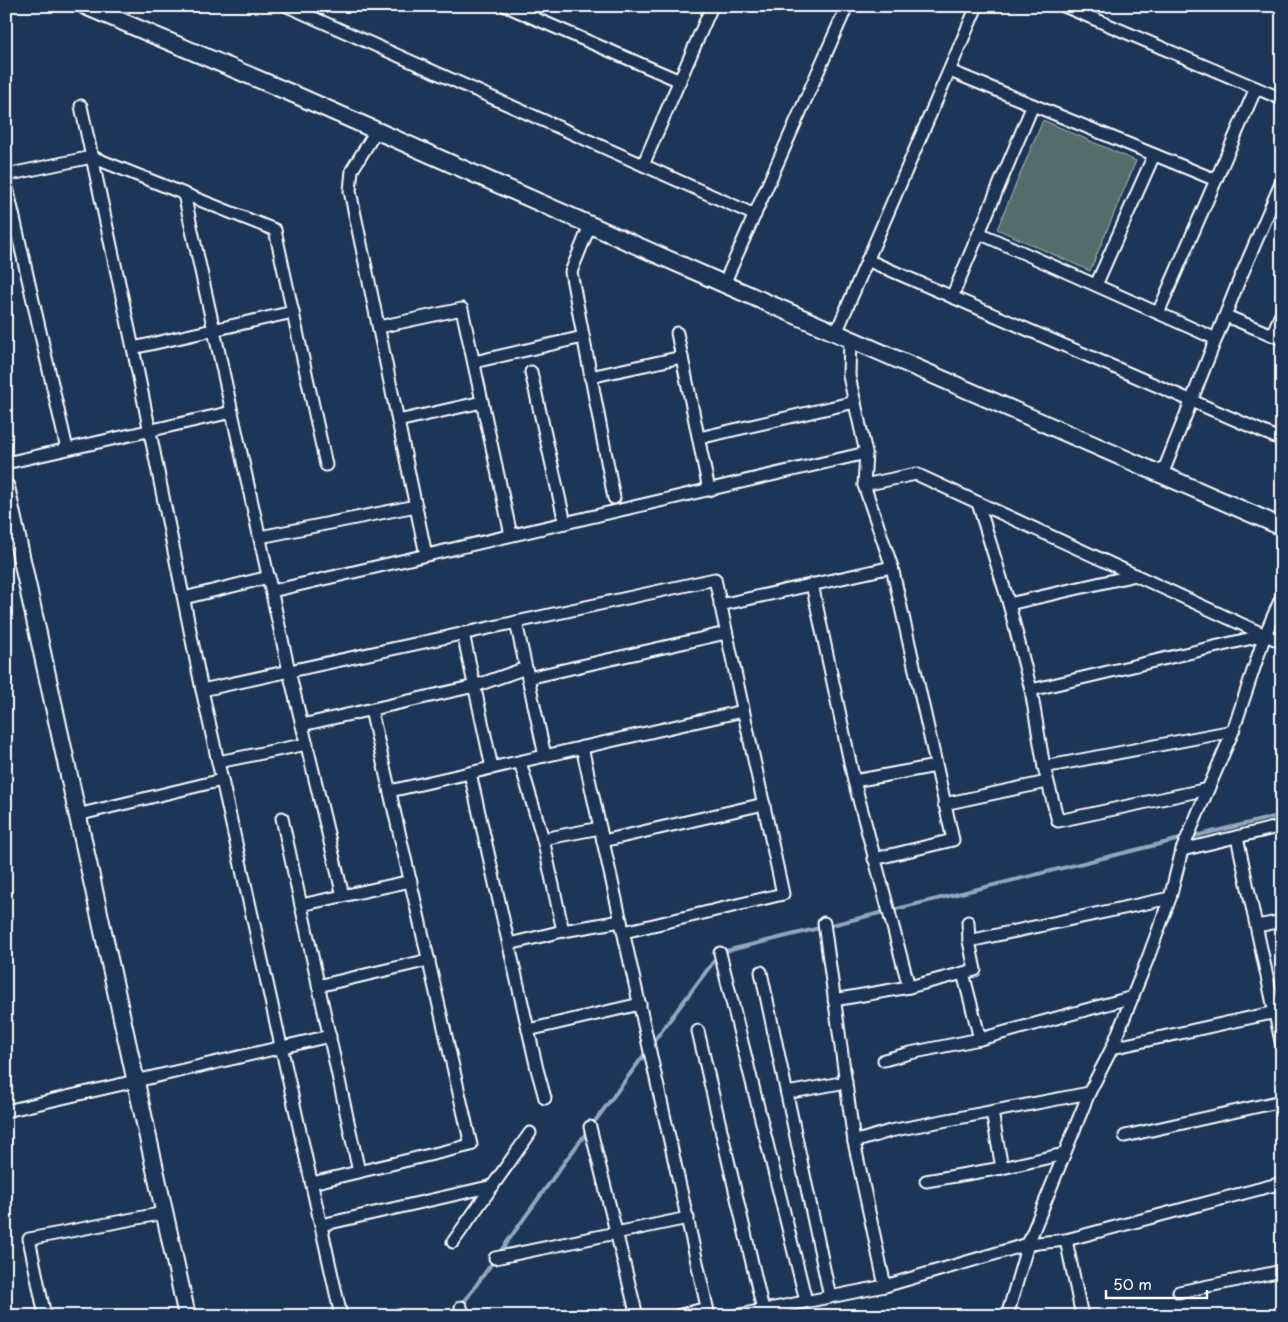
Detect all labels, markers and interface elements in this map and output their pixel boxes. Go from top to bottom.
scale bar [1106,1267,1207,1299]
text: 50 m [1113,1272,1152,1295]

